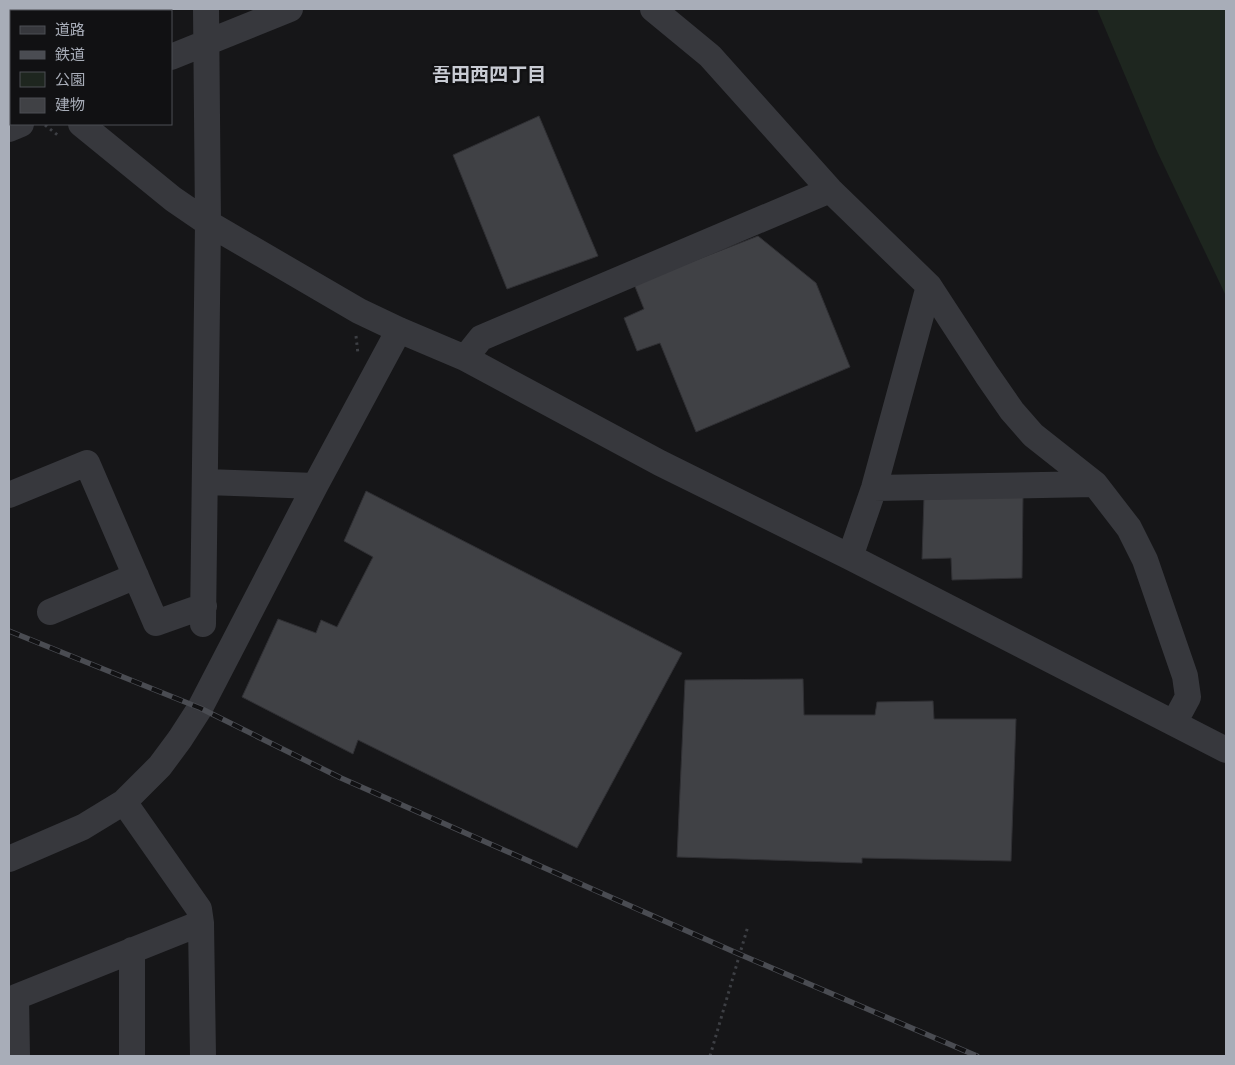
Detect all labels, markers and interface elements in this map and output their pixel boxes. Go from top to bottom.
legend [10,10,172,125]
text: 道路 [55,21,85,39]
text: 鉄道 [55,46,85,64]
district label: 吾田西四丁目 [432,63,546,86]
text: 公園 [55,71,85,89]
text: 建物 [55,96,85,114]

